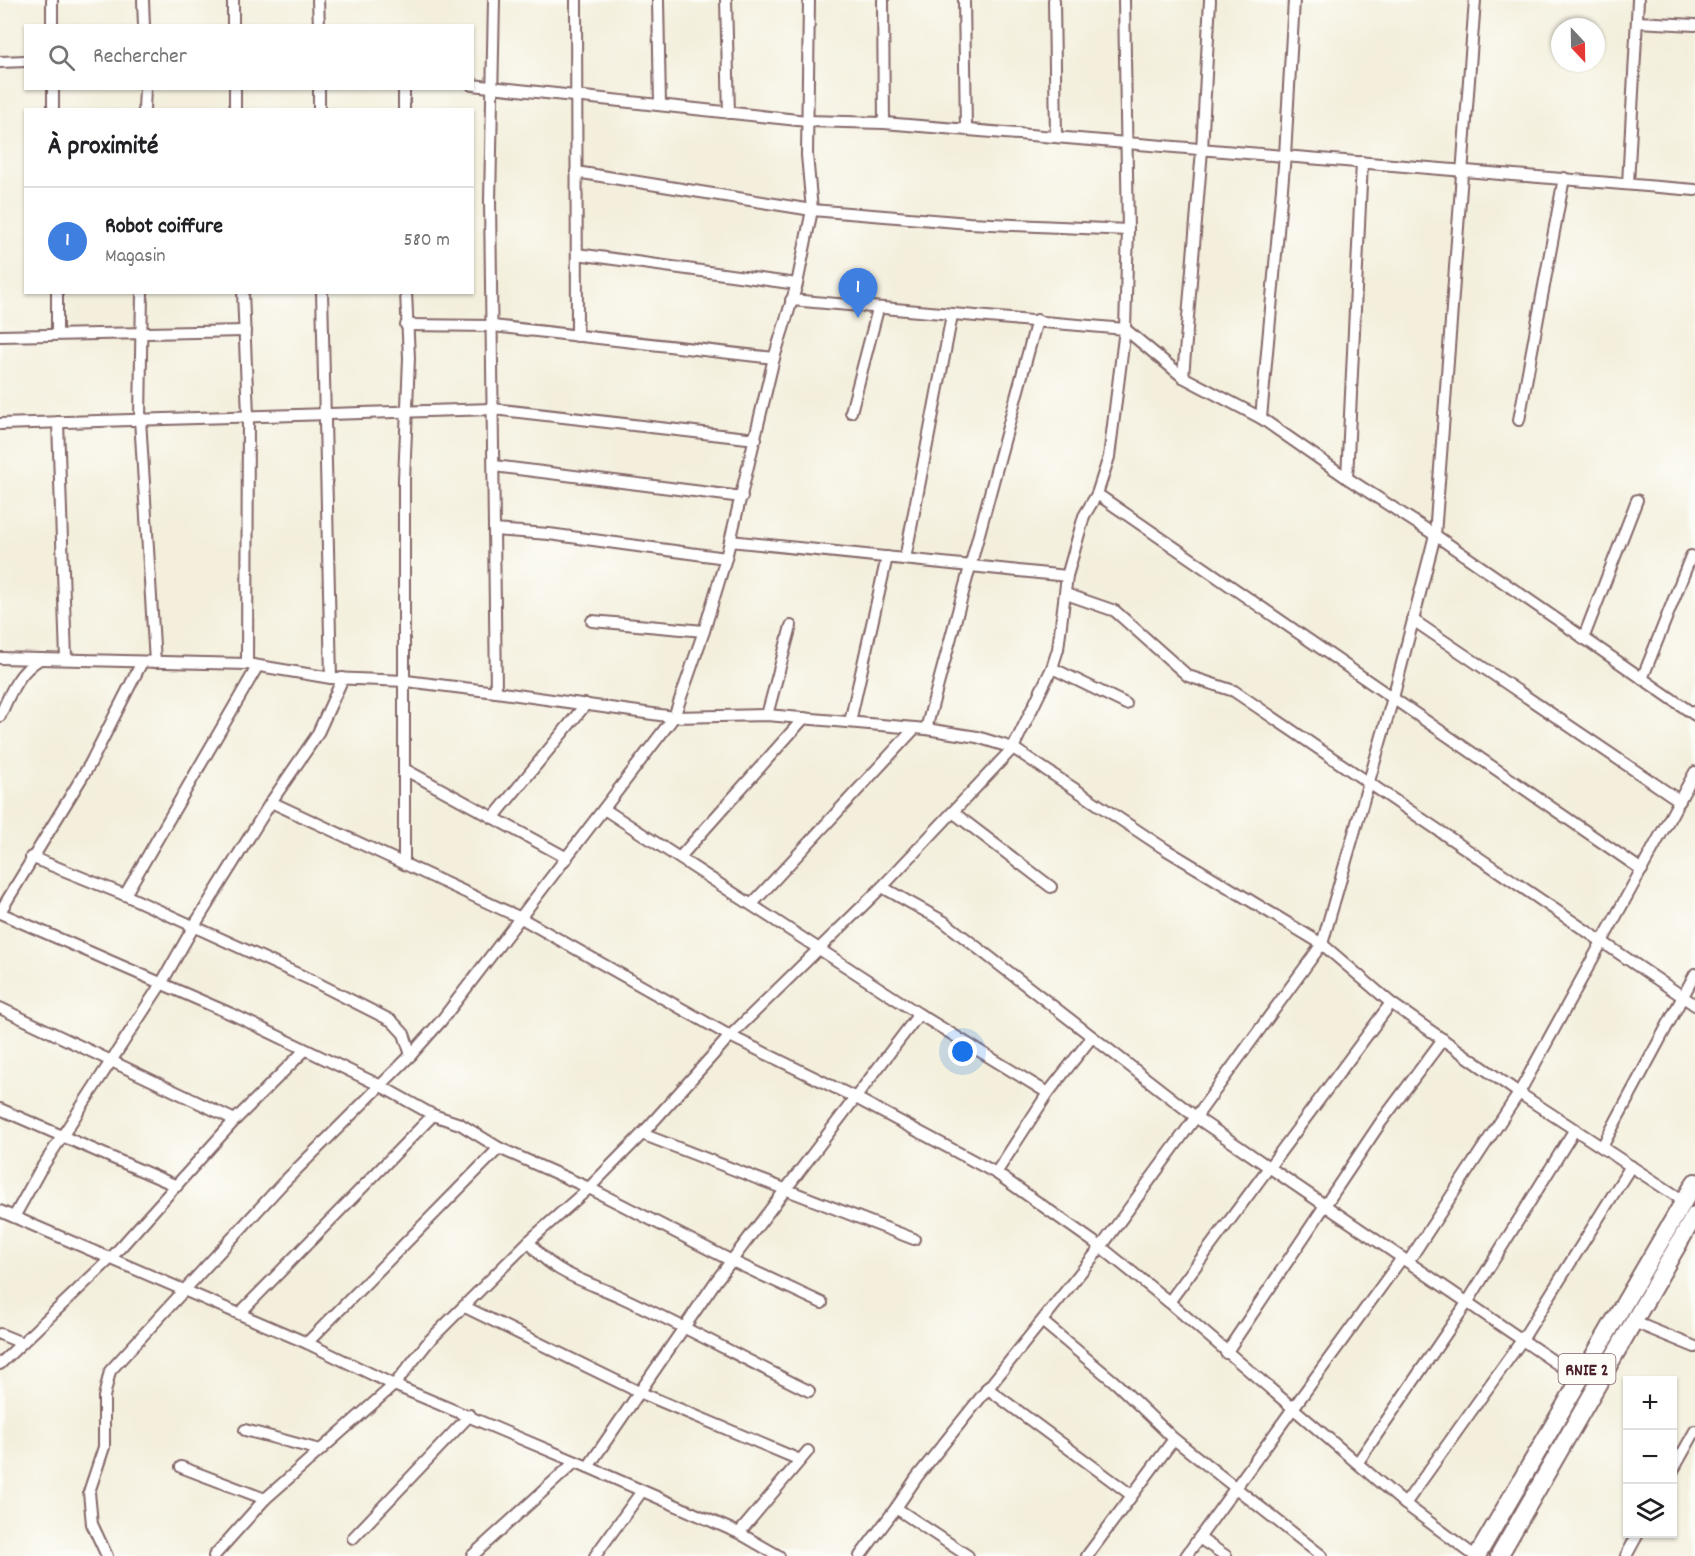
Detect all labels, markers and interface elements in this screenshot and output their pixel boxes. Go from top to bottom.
north arrow [1551,18,1605,72]
search box [24,24,474,90]
icon: search [45,41,78,74]
text: Rechercher [93,42,187,73]
text: À proximité [48,129,158,166]
text: Robot coiffure [105,212,223,243]
text: 1 [65,227,70,255]
text: 580 m [404,227,450,255]
text: Magasin [105,243,166,271]
pin: 1 [838,268,878,318]
your location [948,1037,977,1066]
road number: RNIE 2 [1558,1354,1616,1384]
map controls [1623,1376,1677,1538]
button: + [1623,1376,1677,1430]
button: − [1623,1430,1677,1484]
button: layers [1623,1484,1677,1538]

